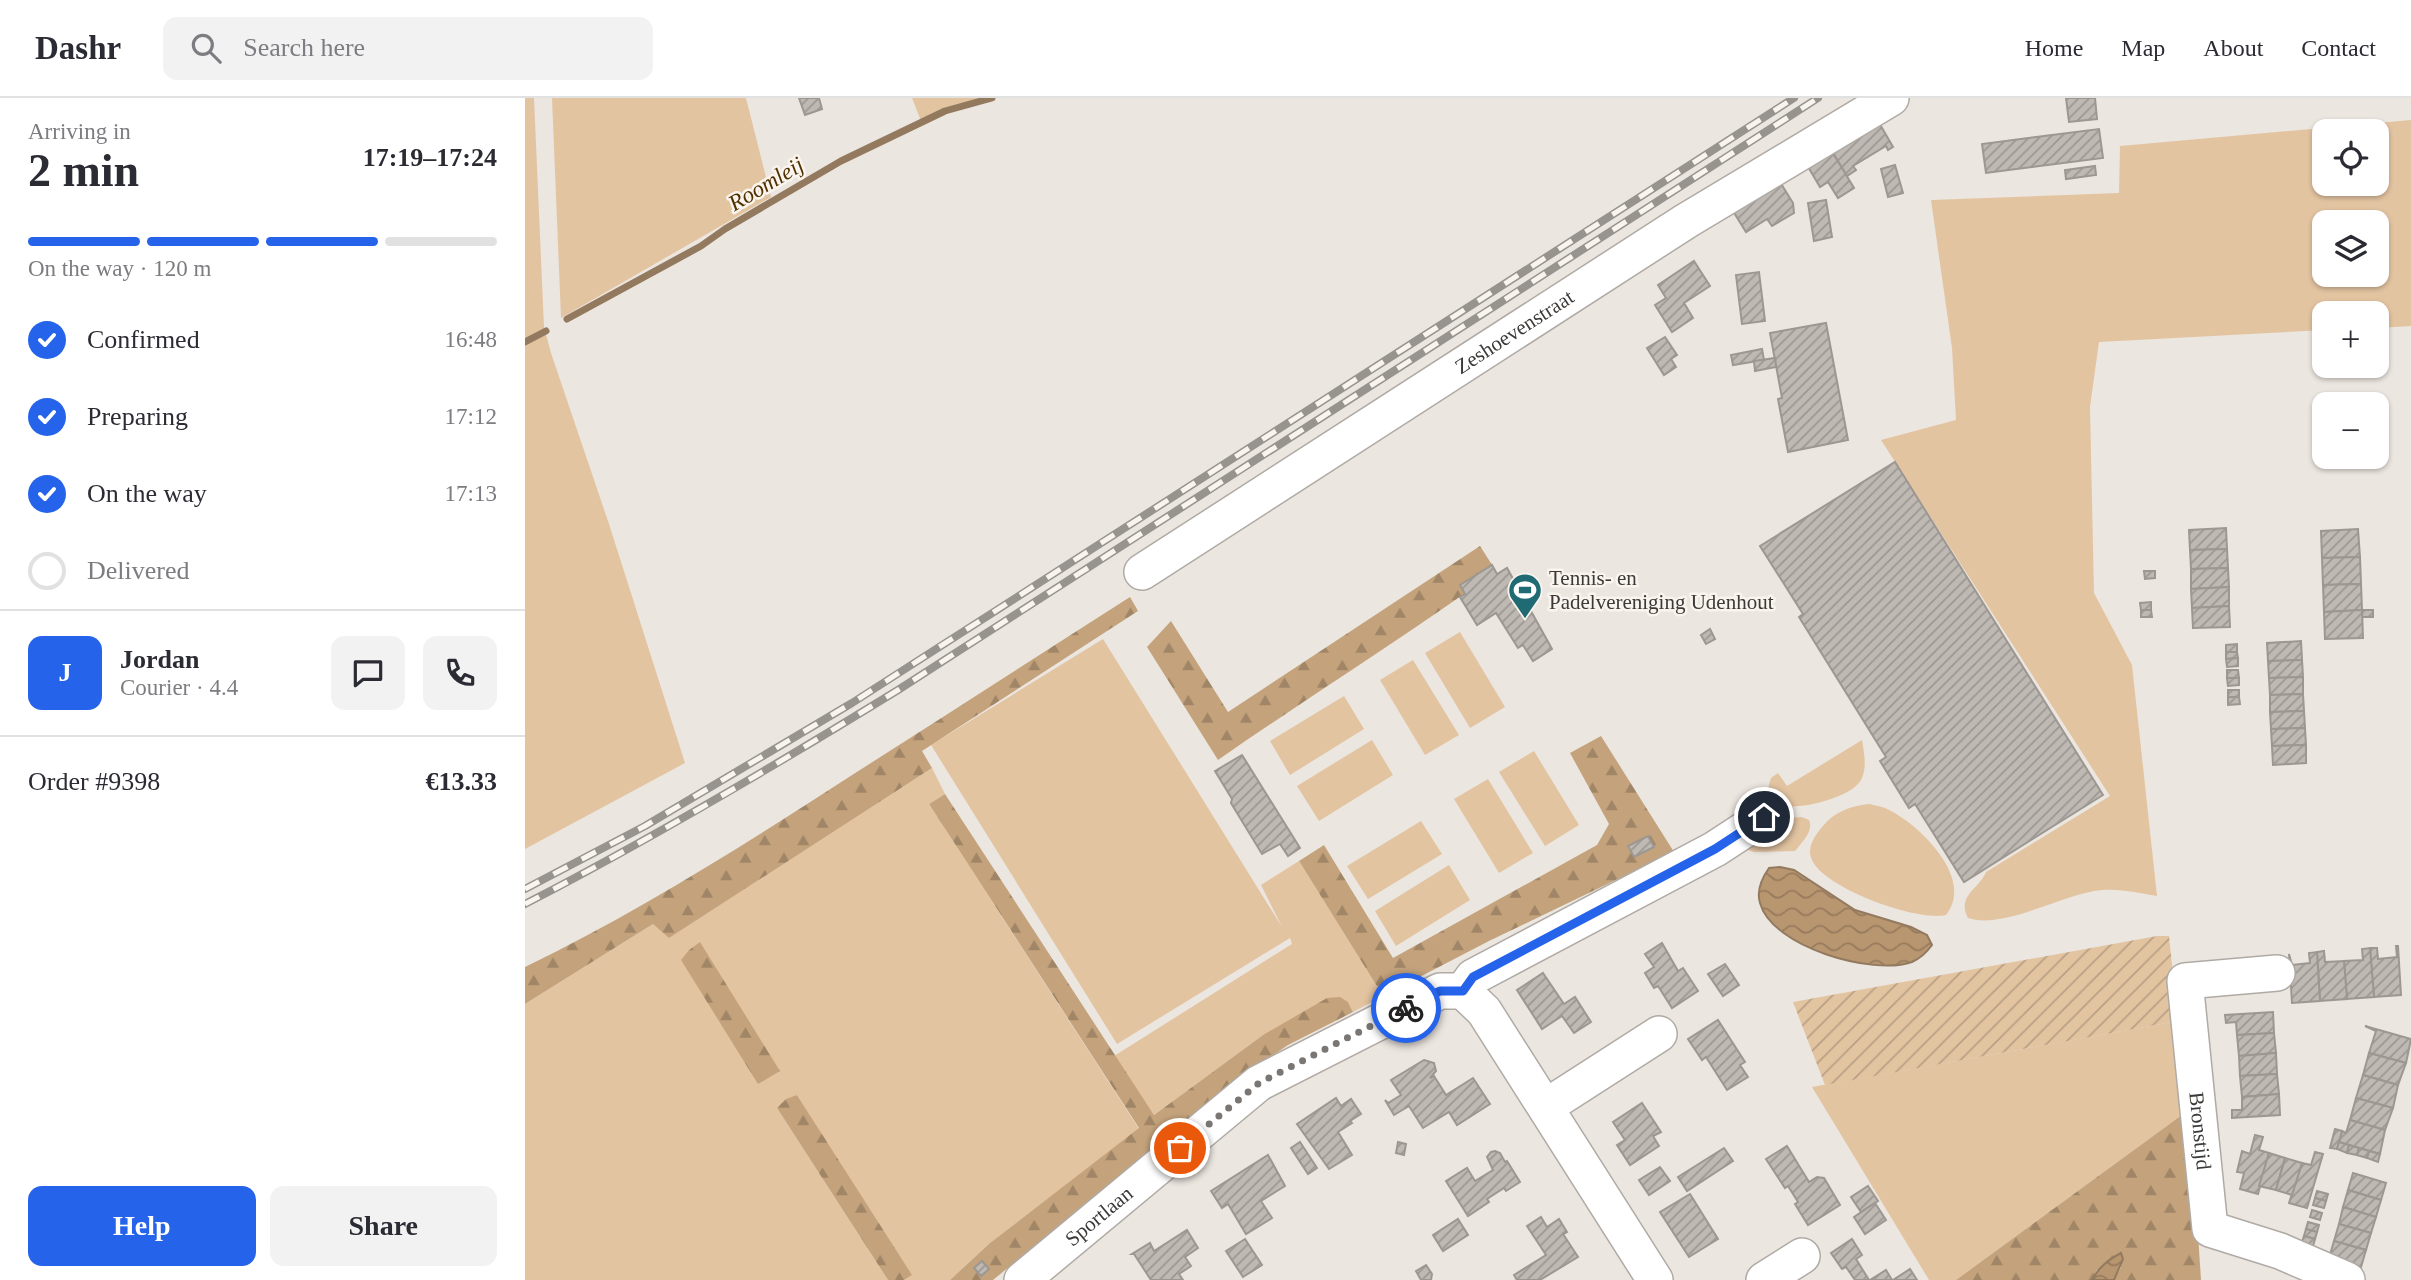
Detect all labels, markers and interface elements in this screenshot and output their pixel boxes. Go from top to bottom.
search box [163,17,653,80]
icon: search [187,29,225,67]
text: Dashr [35,30,121,66]
text: Search here [243,33,365,62]
text: Home [2025,35,2083,61]
text: Map [2121,35,2165,61]
text: About [2203,35,2263,61]
text: Contact [2301,35,2376,61]
text: Arriving in [28,119,131,144]
map controls [2312,119,2389,469]
button: locate [2312,119,2389,196]
text: 17:19–17:24 [363,143,497,172]
text: 2 min [28,145,139,196]
water label: Roomleij [723,152,808,217]
button: layers [2312,210,2389,287]
text: On the way · 120 m [28,256,211,281]
street label: Zeshoevenstraat [1450,285,1578,379]
button: + [2312,301,2389,378]
icon: check [28,321,66,359]
text: Confirmed [87,325,200,354]
text: 16:48 [445,327,497,352]
button: − [2312,392,2389,469]
icon: check [28,398,66,436]
text: Preparing [87,402,188,431]
text: 17:12 [445,404,497,429]
icon: check [28,475,66,513]
text: On the way [87,479,207,508]
text: 17:13 [445,481,497,506]
text: Delivered [87,556,190,585]
place label: Tennis- en Padelvereniging Udenhout [1549,566,1774,614]
sports icon: Tennis- en Padelvereniging Udenhout [1506,571,1544,620]
button: chat [331,636,405,710]
button: phone [423,636,497,710]
text: Jordan [120,645,199,674]
text: J [59,658,72,687]
text: Courier · 4.4 [120,675,238,700]
text: Order #9398 [28,767,160,796]
text: €13.33 [426,767,497,796]
pin [1734,787,1794,847]
icon: home [1745,798,1783,836]
courier [1371,973,1441,1043]
icon: bike [1387,989,1425,1027]
street label: Bronstijd [2184,1091,2216,1172]
pin [1150,1118,1210,1178]
icon: bag [1161,1129,1199,1167]
street label: Sportlaan [1060,1181,1138,1251]
button: Help [28,1186,256,1266]
button: Share [270,1186,497,1266]

